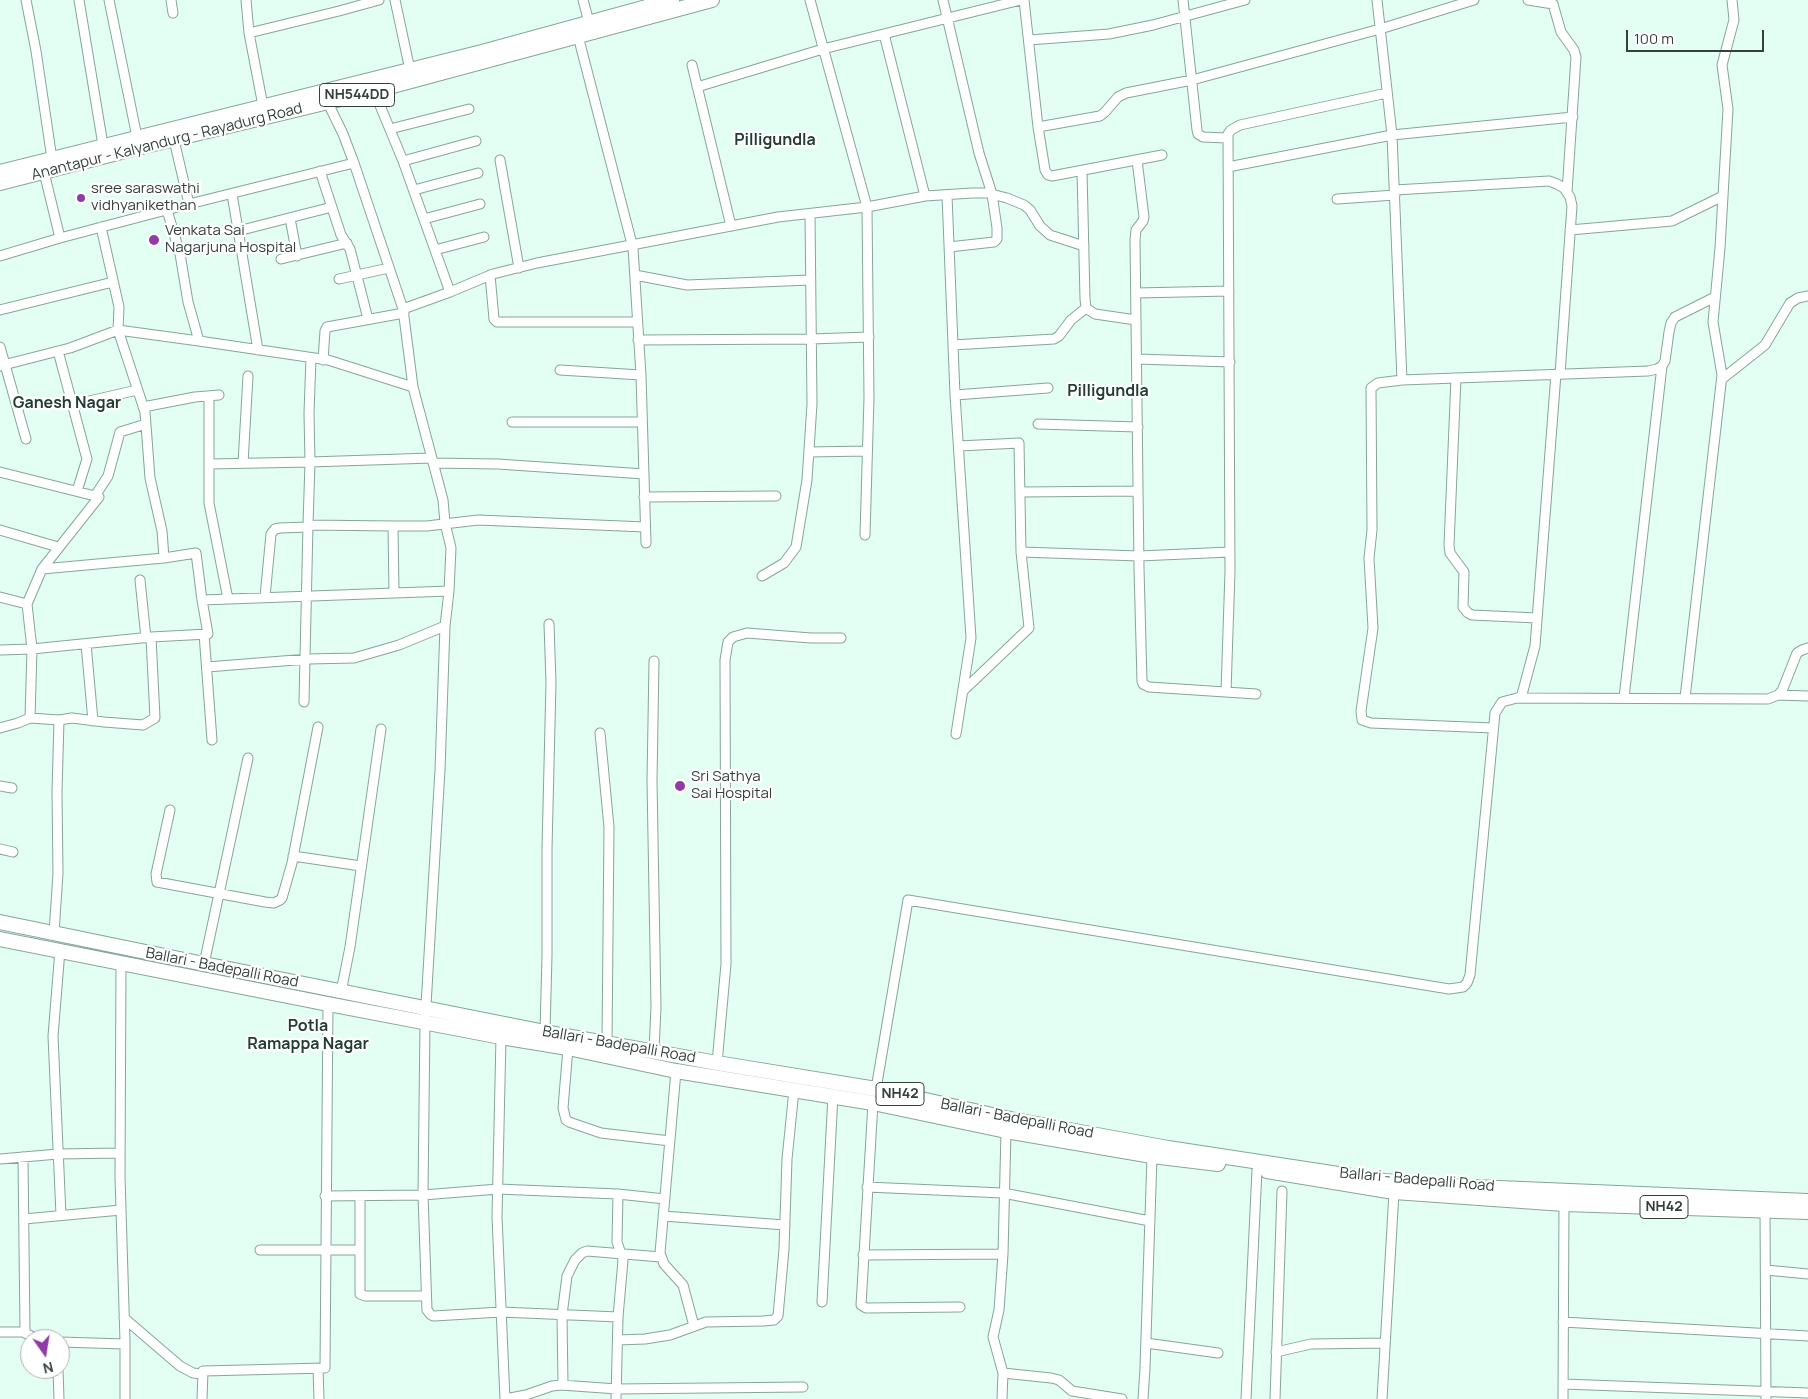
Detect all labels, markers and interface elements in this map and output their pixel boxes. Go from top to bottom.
scale bar [1628,20,1766,52]
text: 100 m [1634,28,1674,49]
road number: NH544DD [320,84,394,106]
street label: Anantapur - Kalyandurg - Rayadurg Road [30,100,304,184]
district label: Pilligundla [734,131,816,151]
place label: sree saraswathi vidhyanikethan [91,180,200,215]
marker: sree saraswathi vidhyanikethan [75,192,87,204]
place label: Venkata Sai Nagarjuna Hospital [165,222,296,257]
marker: Venkata Sai Nagarjuna Hospital [147,233,161,247]
district label: Pilligundla [1067,382,1149,402]
district label: Ganesh Nagar [13,394,121,414]
place label: Sri Sathya Sai Hospital [691,768,772,803]
marker: Sri Sathya Sai Hospital [673,779,687,793]
street label: Ballari - Badepalli Road [144,944,300,992]
district label: Potla Ramappa Nagar [247,1017,369,1055]
street label: Ballari - Badepalli Road [541,1023,697,1067]
road number: NH42 [876,1082,924,1106]
street label: Ballari - Badepalli Road [939,1095,1095,1143]
street label: Ballari - Badepalli Road [1339,1164,1495,1196]
road number: NH42 [1640,1196,1688,1218]
north arrow [20,1329,70,1379]
text: N [41,1358,55,1379]

